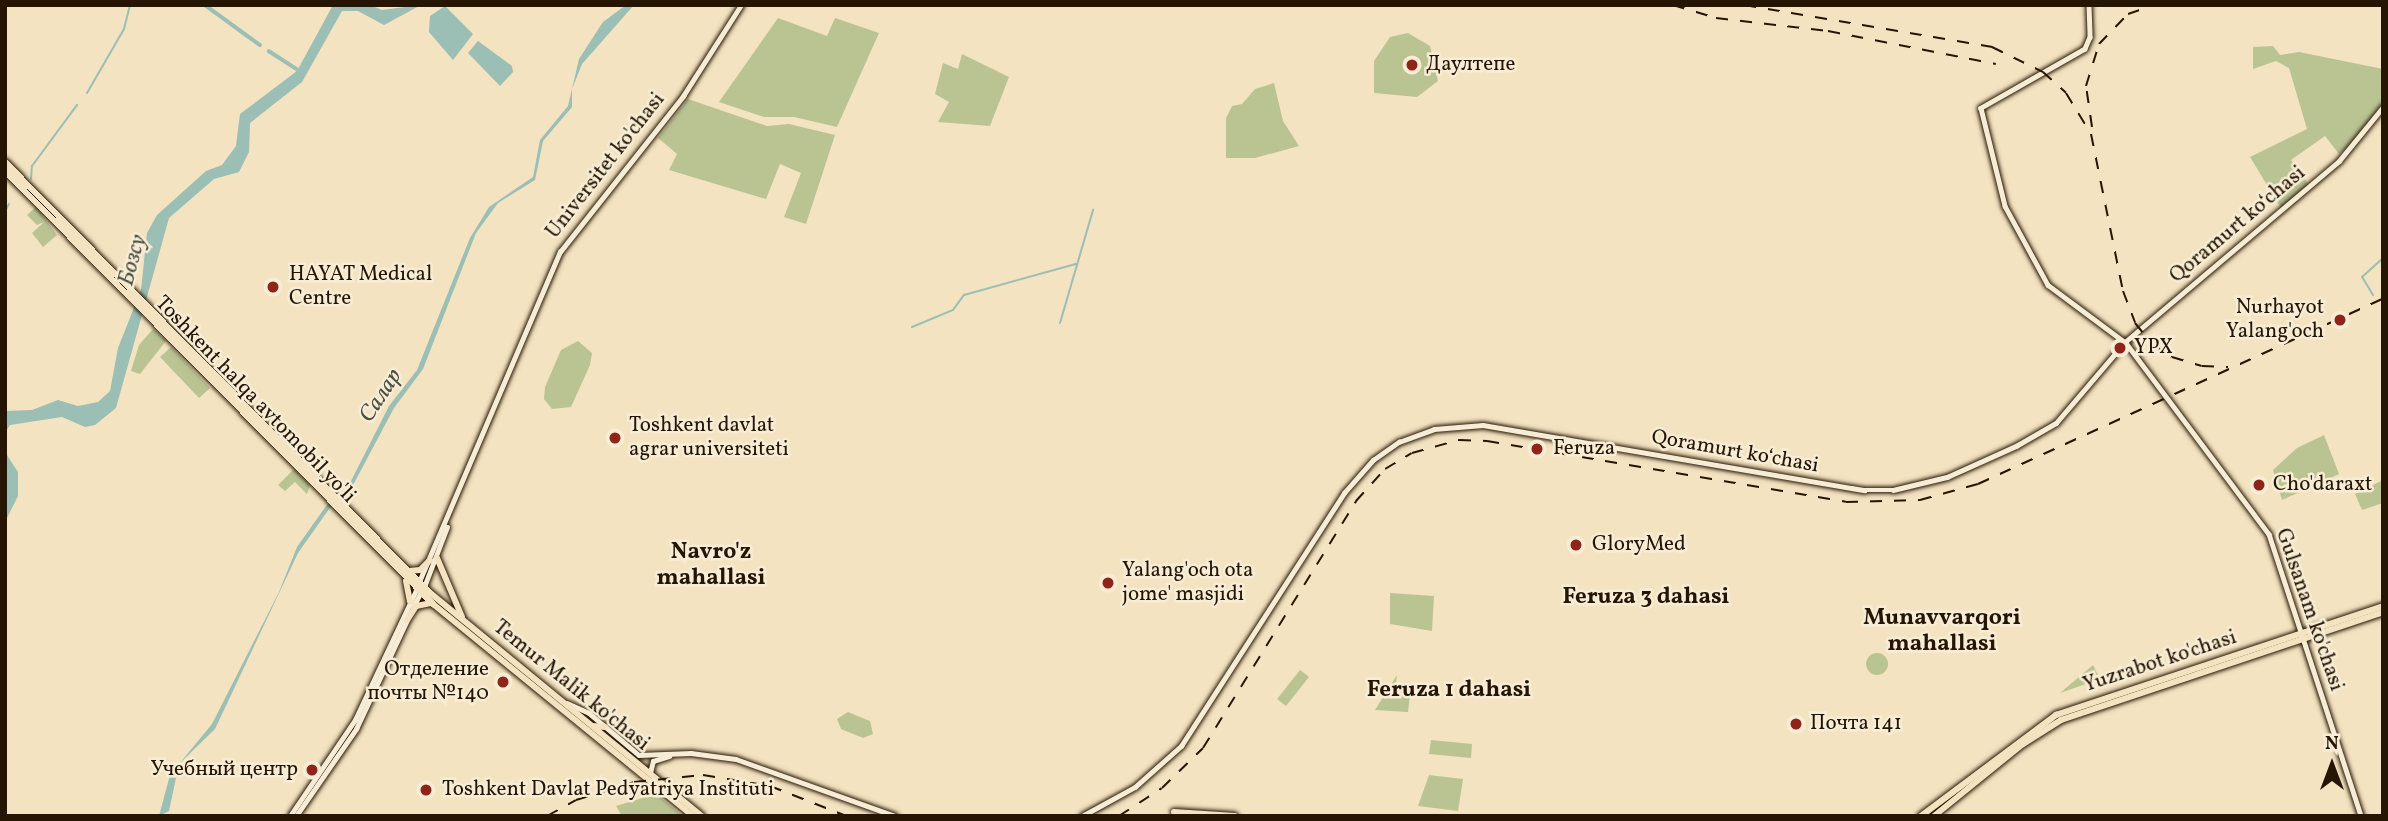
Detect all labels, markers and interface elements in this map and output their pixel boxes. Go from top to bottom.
place label: Даултепе [1426,52,1515,78]
marker: Даултепе [1404,57,1420,73]
street label: Universitet ko'chasi [541,88,671,244]
street label: Qoramurt koʻchasi [2165,161,2311,289]
water label: Бозсу [113,231,153,289]
place label: HAYAT Medical Centre [289,262,433,312]
marker: HAYAT Medical Centre [263,277,283,297]
street label: Toshkent halqa avtomobil yo'li [149,291,361,509]
place label: Nurhayot Yalang'och [2226,295,2324,345]
marker: Nurhayot Yalang'och [2330,310,2350,330]
place label: YPX [2134,335,2173,361]
marker: YPX [2112,340,2128,356]
water label: Салар [354,364,408,428]
place label: Toshkent davlat agrar universiteti [629,413,789,463]
street label: Qoramurt koʻchasi [1649,425,1821,479]
marker: Toshkent davlat agrar universiteti [607,430,623,446]
place label: Feruza [1553,436,1615,462]
marker: Feruza [1527,439,1547,459]
place label: Cho'daraxt [2273,472,2372,498]
marker: Cho'daraxt [2251,477,2267,493]
street label: Gulsanam ko'chasi [2269,525,2349,695]
place label: GloryMed [1592,532,1686,558]
marker: GloryMed [1566,535,1586,555]
district label: Navro'z mahallasi [656,538,766,592]
place label: Yalang'och ota jome' masjidi [1122,558,1253,608]
marker: Yalang'och ota jome' masjidi [1100,575,1116,591]
district label: Feruza 3 dahasi [1563,583,1729,611]
district label: Munavvarqori mahallasi [1863,604,2021,658]
street label: Temur Malik ko'chasi [488,615,654,757]
street label: Yuzrabot ko'chasi [2080,625,2240,699]
place label: Отделение почты №140 [367,657,489,707]
marker: Отделение почты №140 [495,674,511,690]
district label: Feruza 1 dahasi [1367,676,1531,704]
place label: Почта 141 [1810,711,1902,737]
marker: Почта 141 [1788,716,1804,732]
north arrow [2297,730,2367,800]
text: N [2325,731,2339,757]
place label: Учебный центр [150,757,298,783]
marker: Учебный центр [304,762,320,778]
place label: Toshkent Davlat Pedyatriya Instituti [442,777,774,803]
marker: Toshkent Davlat Pedyatriya Instituti [416,780,436,800]

